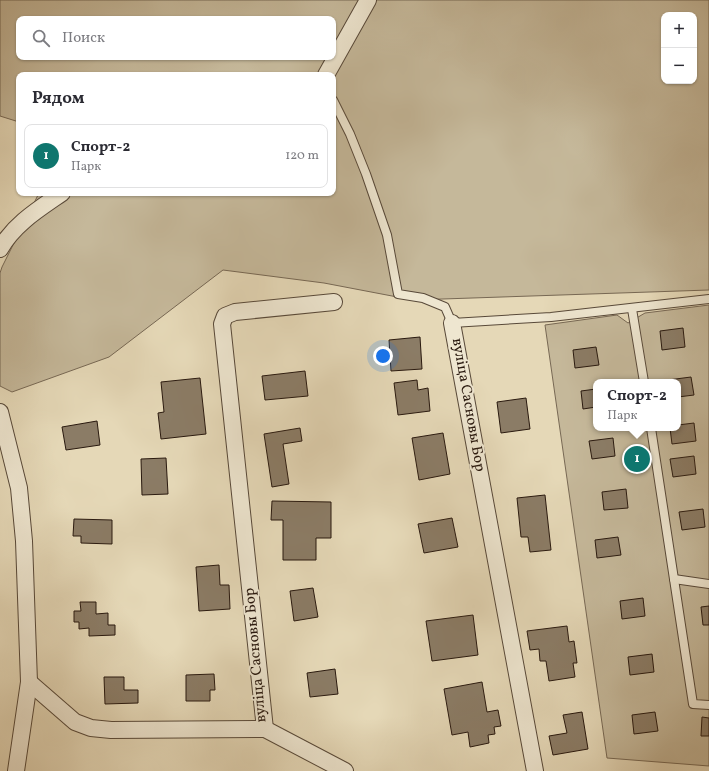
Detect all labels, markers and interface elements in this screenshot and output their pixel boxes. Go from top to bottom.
map controls [661,12,697,84]
button: + [661,12,697,48]
search box [16,16,336,60]
icon: search [30,27,52,49]
text: Поиск [62,28,105,49]
button: − [661,48,697,84]
text: Рядом [32,87,85,110]
text: Спорт-2 [71,137,130,158]
text: 1 [43,147,49,165]
text: 120 m [285,147,319,165]
text: Парк [71,158,101,176]
street label: вуліца Сасновы Бор [446,337,490,473]
your location [373,346,393,366]
popup [593,379,681,431]
text: Спорт-2 [607,386,667,407]
text: Парк [607,407,637,425]
pin: 1 [624,444,650,474]
street label: вуліца Сасновы Бор [240,587,272,723]

